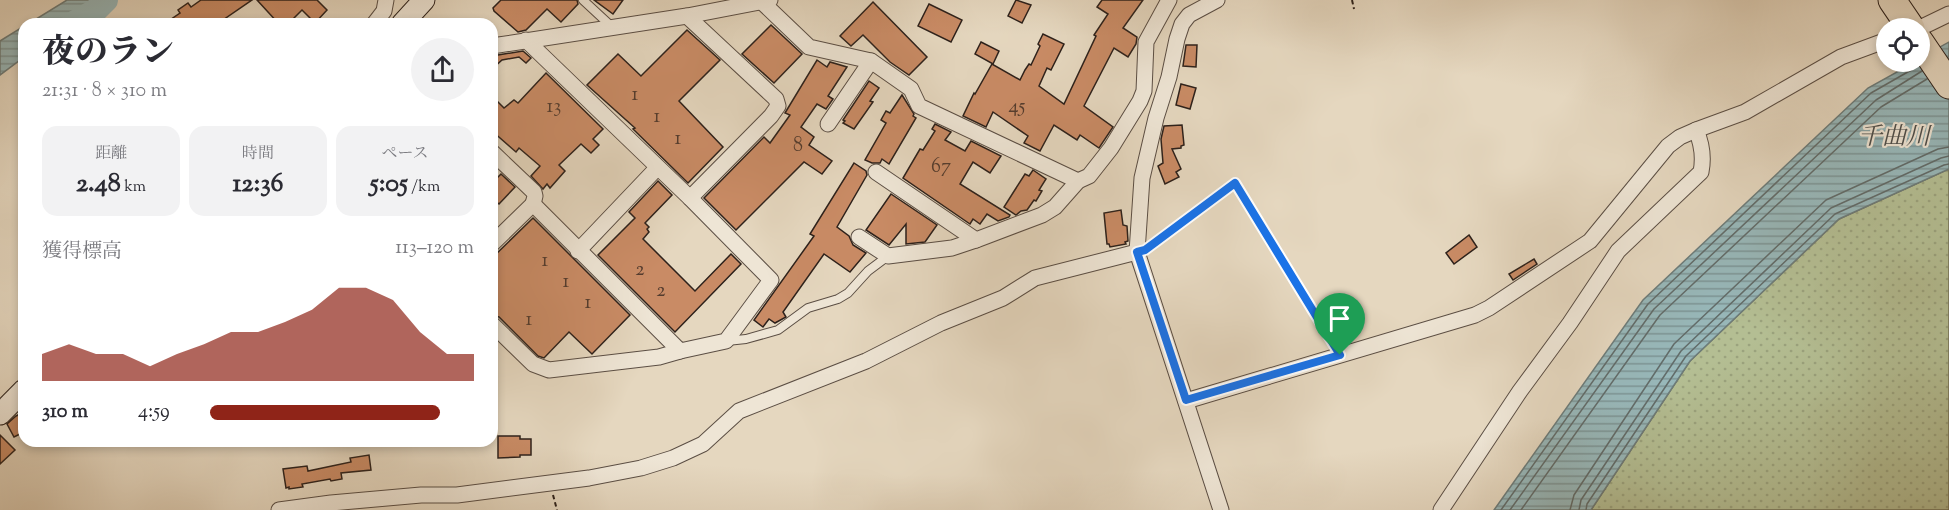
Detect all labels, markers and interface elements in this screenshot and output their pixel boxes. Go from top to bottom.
map controls [1876,18,1930,72]
button: locate [1876,18,1930,72]
text: 夜のラン [42,30,174,78]
button: share [411,38,474,101]
text: 21:31 · 8 × 310 m [42,77,167,106]
house number: 1 [632,81,639,110]
house number: 13 [547,93,561,122]
house number: 45 [1009,93,1026,122]
house number: 1 [654,103,661,132]
water label: 千曲川 [1858,121,1933,155]
house number: 1 [675,125,682,154]
house number: 8 [793,132,803,161]
text: 距離 [95,143,127,166]
text: 時間 [242,143,274,166]
text: ペース [381,143,429,166]
house number: 67 [931,153,951,182]
text: 2.48 [76,166,121,203]
text: 12:36 [233,166,283,203]
text: 5:05 [370,166,408,203]
text: km [121,176,146,199]
text: /km [408,176,440,199]
text: 113–120 m [395,234,474,263]
text: 獲得標高 [42,238,122,267]
house number: 1 [542,247,549,276]
house number: 2 [635,256,645,285]
house number: 1 [563,268,570,297]
house number: 2 [656,277,666,306]
house number: 1 [585,289,592,318]
pin [1314,293,1365,355]
icon: arrive [1323,302,1356,335]
house number: 1 [526,306,533,335]
text: 310 m [42,398,88,427]
text: 4:59 [138,398,170,427]

